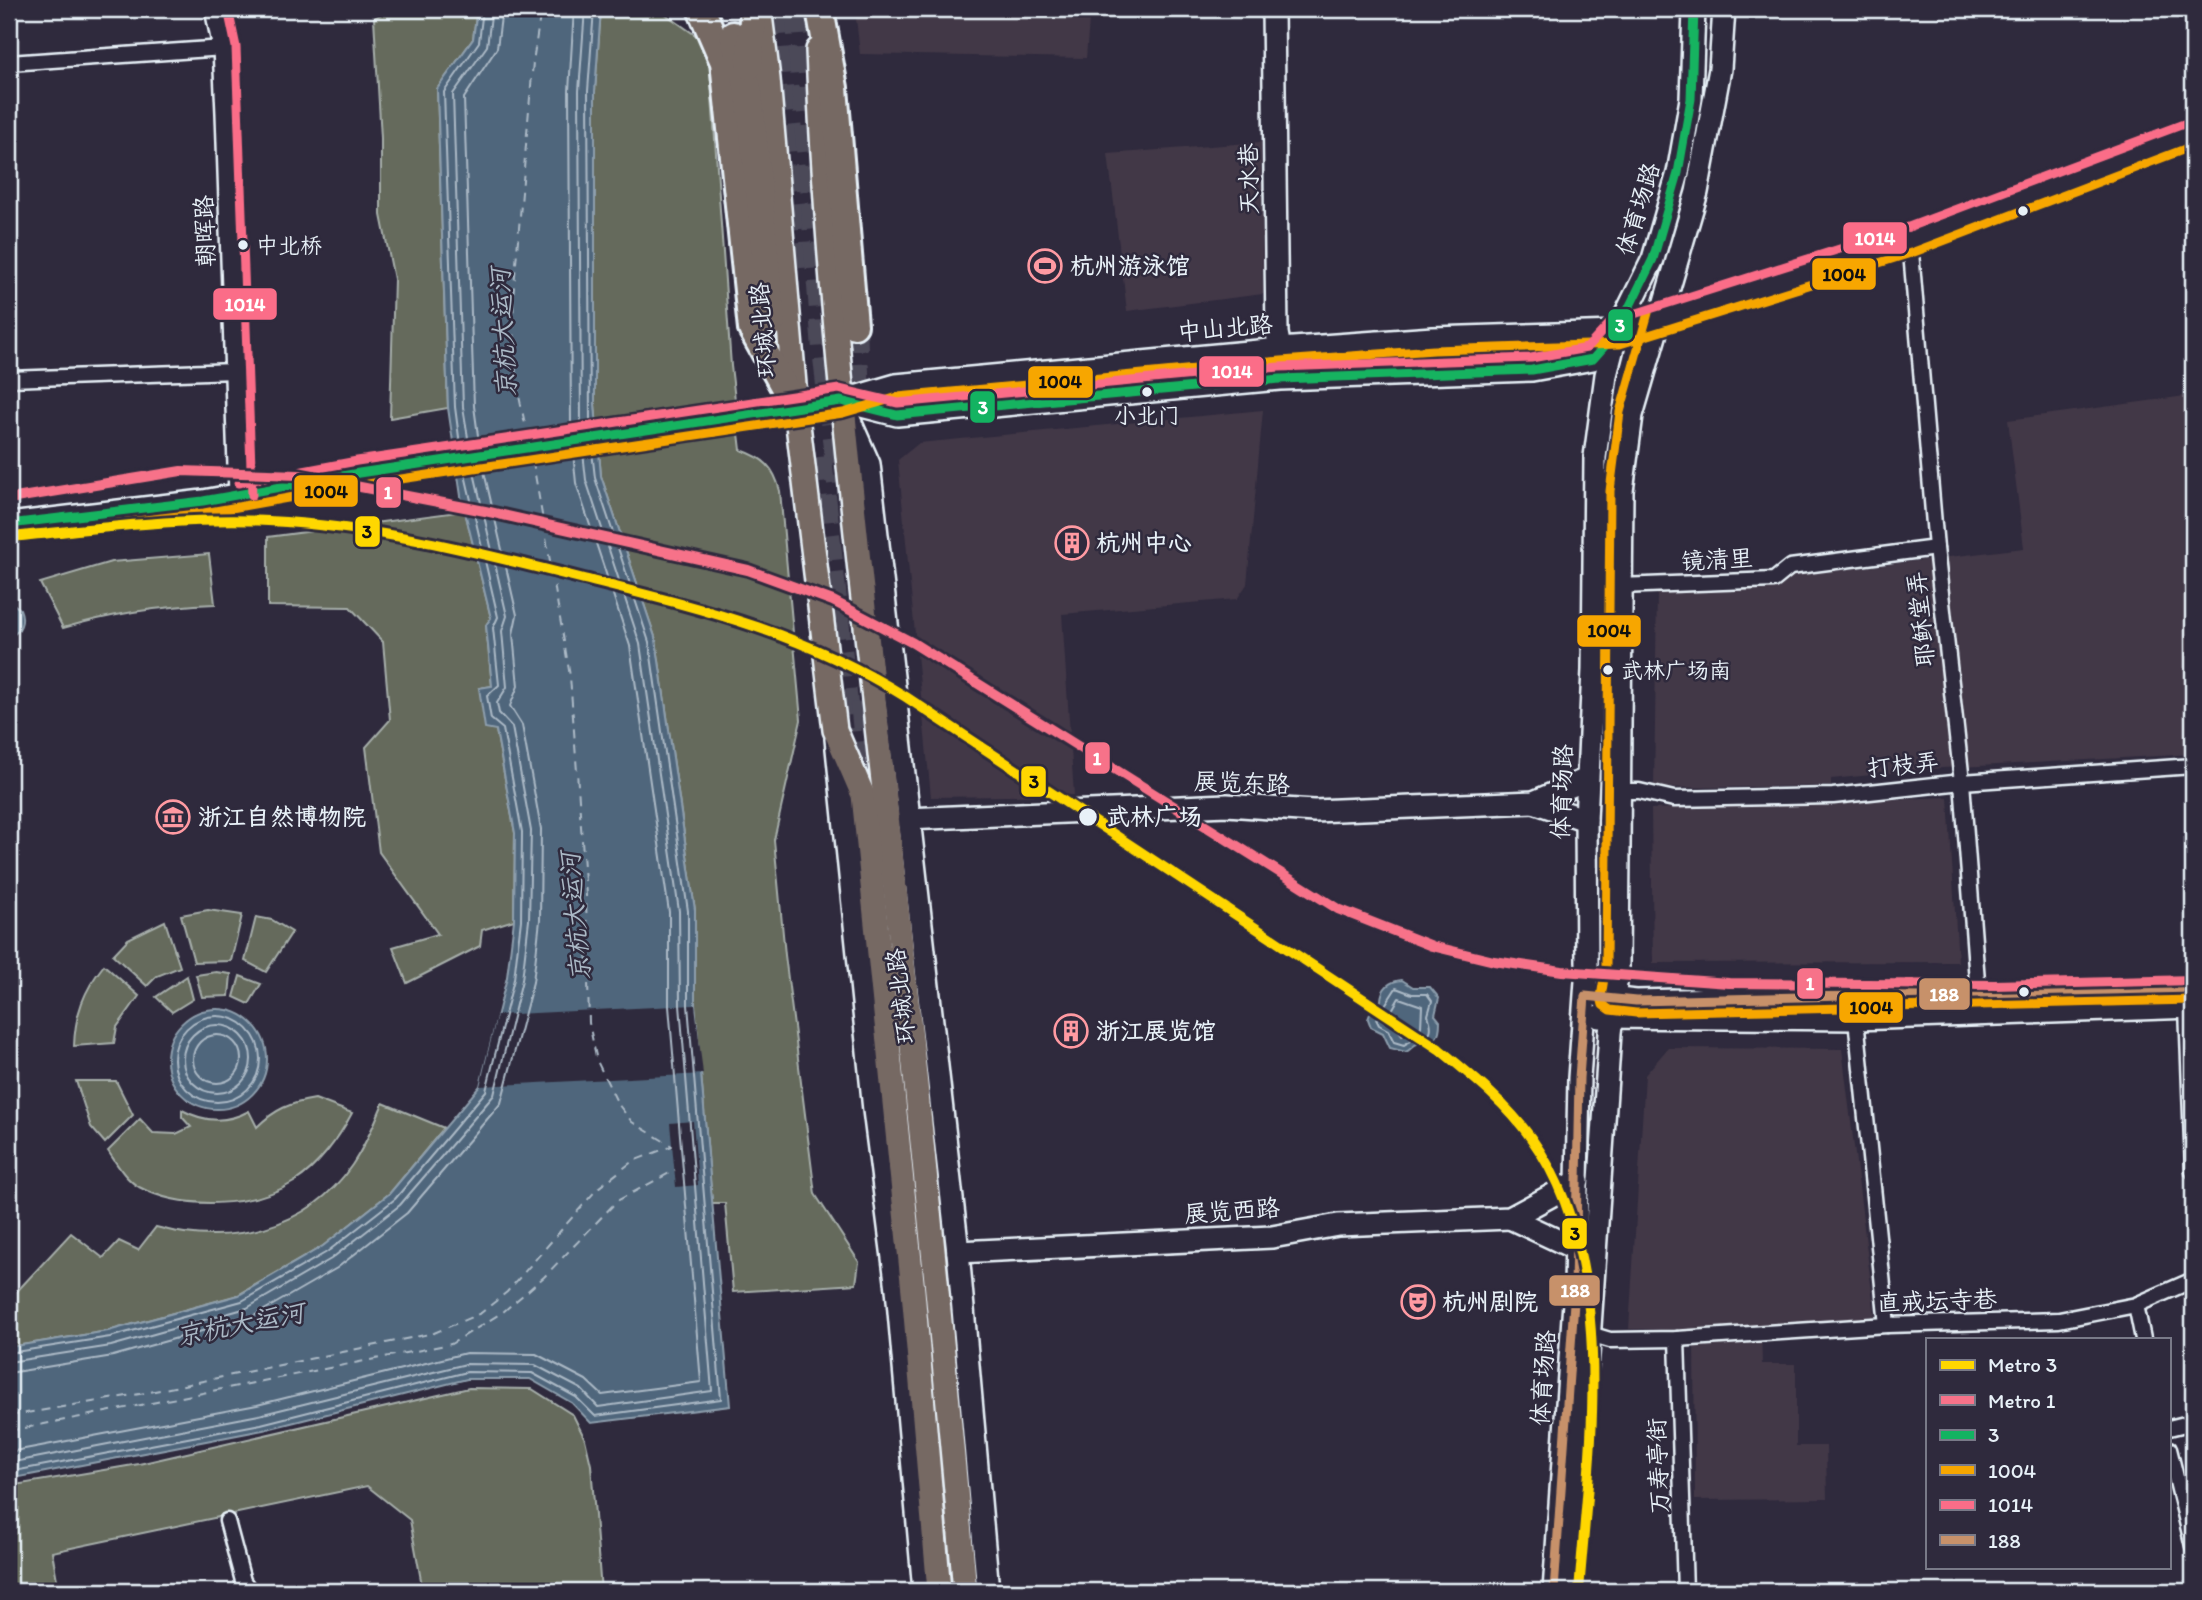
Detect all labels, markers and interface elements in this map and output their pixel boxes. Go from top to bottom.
street label: 天水巷 [1233,143,1264,215]
street label: 体育场路 [1610,159,1665,259]
street label: 朝晖路 [189,195,220,268]
unlabelled marker [2016,204,2030,218]
line badge: 1014 [1842,221,1908,255]
text: 1014 [1855,227,1896,250]
place label: 中北桥 [256,232,322,259]
marker: 中北桥 [236,238,250,252]
sports icon: 杭州游泳馆 [1026,247,1064,285]
place label: 杭州游泳馆 [1070,251,1190,280]
line badge: 1004 [1811,257,1877,291]
water label: 京杭大运河 [483,263,522,399]
text: 1004 [1822,263,1866,286]
street label: 环城北路 [744,281,781,379]
line badge: 1014 [212,287,278,321]
text: 1014 [225,293,266,316]
line badge: 3 [1607,308,1634,342]
street label: 中山北路 [1176,309,1274,346]
text: 3 [1615,314,1625,337]
line badge: 1014 [1198,355,1265,388]
text: 1014 [1212,360,1253,383]
line badge: 1004 [1027,365,1094,399]
text: 1004 [1038,370,1082,393]
marker: 小北门 [1140,385,1154,399]
line badge: 3 [969,390,996,424]
text: 3 [978,396,988,419]
place label: 小北门 [1114,402,1180,429]
line badge: 1004 [293,474,359,508]
line badge: 1 [375,476,402,509]
text: 1004 [304,480,348,503]
text: 1 [384,481,393,504]
line badge: 3 [354,515,381,548]
text: 3 [362,520,372,543]
building icon: 杭州中心 [1053,524,1091,562]
place label: 杭州中心 [1096,528,1192,557]
street label: 镜清里 [1680,543,1754,576]
street label: 耶稣堂弄 [1901,570,1940,668]
line badge: 1004 [1576,614,1642,648]
text: 1004 [1587,619,1631,642]
place label: 武林广场南 [1621,657,1731,684]
marker: 武林广场南 [1601,663,1615,677]
line badge: 1 [1084,741,1111,775]
street label: 体育场路 [1545,744,1578,840]
street label: 打枝弄 [1866,746,1940,783]
text: 1 [1093,747,1102,770]
line badge: 3 [1020,765,1047,798]
street label: 展览东路 [1194,766,1290,799]
text: 3 [1029,770,1039,793]
museum icon: 浙江自然博物院 [154,798,192,836]
place label: 浙江自然博物院 [198,802,366,831]
place label: 武林广场 [1106,802,1202,831]
marker: 武林广场 [1077,806,1099,828]
water label: 京杭大运河 [553,847,597,983]
street label: 环城北路 [880,947,921,1045]
line badge: 1 [1796,967,1824,1000]
text: 1 [1806,972,1815,995]
line badge: 188 [1918,977,1971,1011]
text: 188 [1929,983,1959,1006]
unlabelled marker [2017,985,2031,999]
line badge: 1004 [1838,991,1904,1024]
text: 1004 [1849,996,1893,1019]
building icon: 浙江展览馆 [1052,1012,1090,1050]
place label: 浙江展览馆 [1096,1016,1216,1045]
street label: 展览西路 [1183,1193,1281,1228]
line badge: 3 [1561,1217,1588,1250]
text: 3 [1570,1222,1580,1245]
line badge: 188 [1548,1274,1601,1307]
text: 188 [1560,1279,1590,1302]
theatre icon: 杭州剧院 [1399,1283,1437,1321]
street label: 直戒坛寺巷 [1877,1284,1997,1317]
place label: 杭州剧院 [1442,1287,1538,1316]
water label: 京杭大运河 [173,1295,311,1352]
street label: 体育场路 [1525,1329,1560,1427]
legend [1926,1338,2170,1568]
text: Metro 3 [1988,1352,2057,1377]
text: Metro 1 [1988,1388,2056,1413]
street label: 万寿亭街 [1641,1418,1674,1514]
text: 3 [1988,1422,1999,1447]
text: 1004 [1988,1458,2037,1483]
text: 1014 [1988,1492,2033,1517]
text: 188 [1988,1528,2021,1553]

